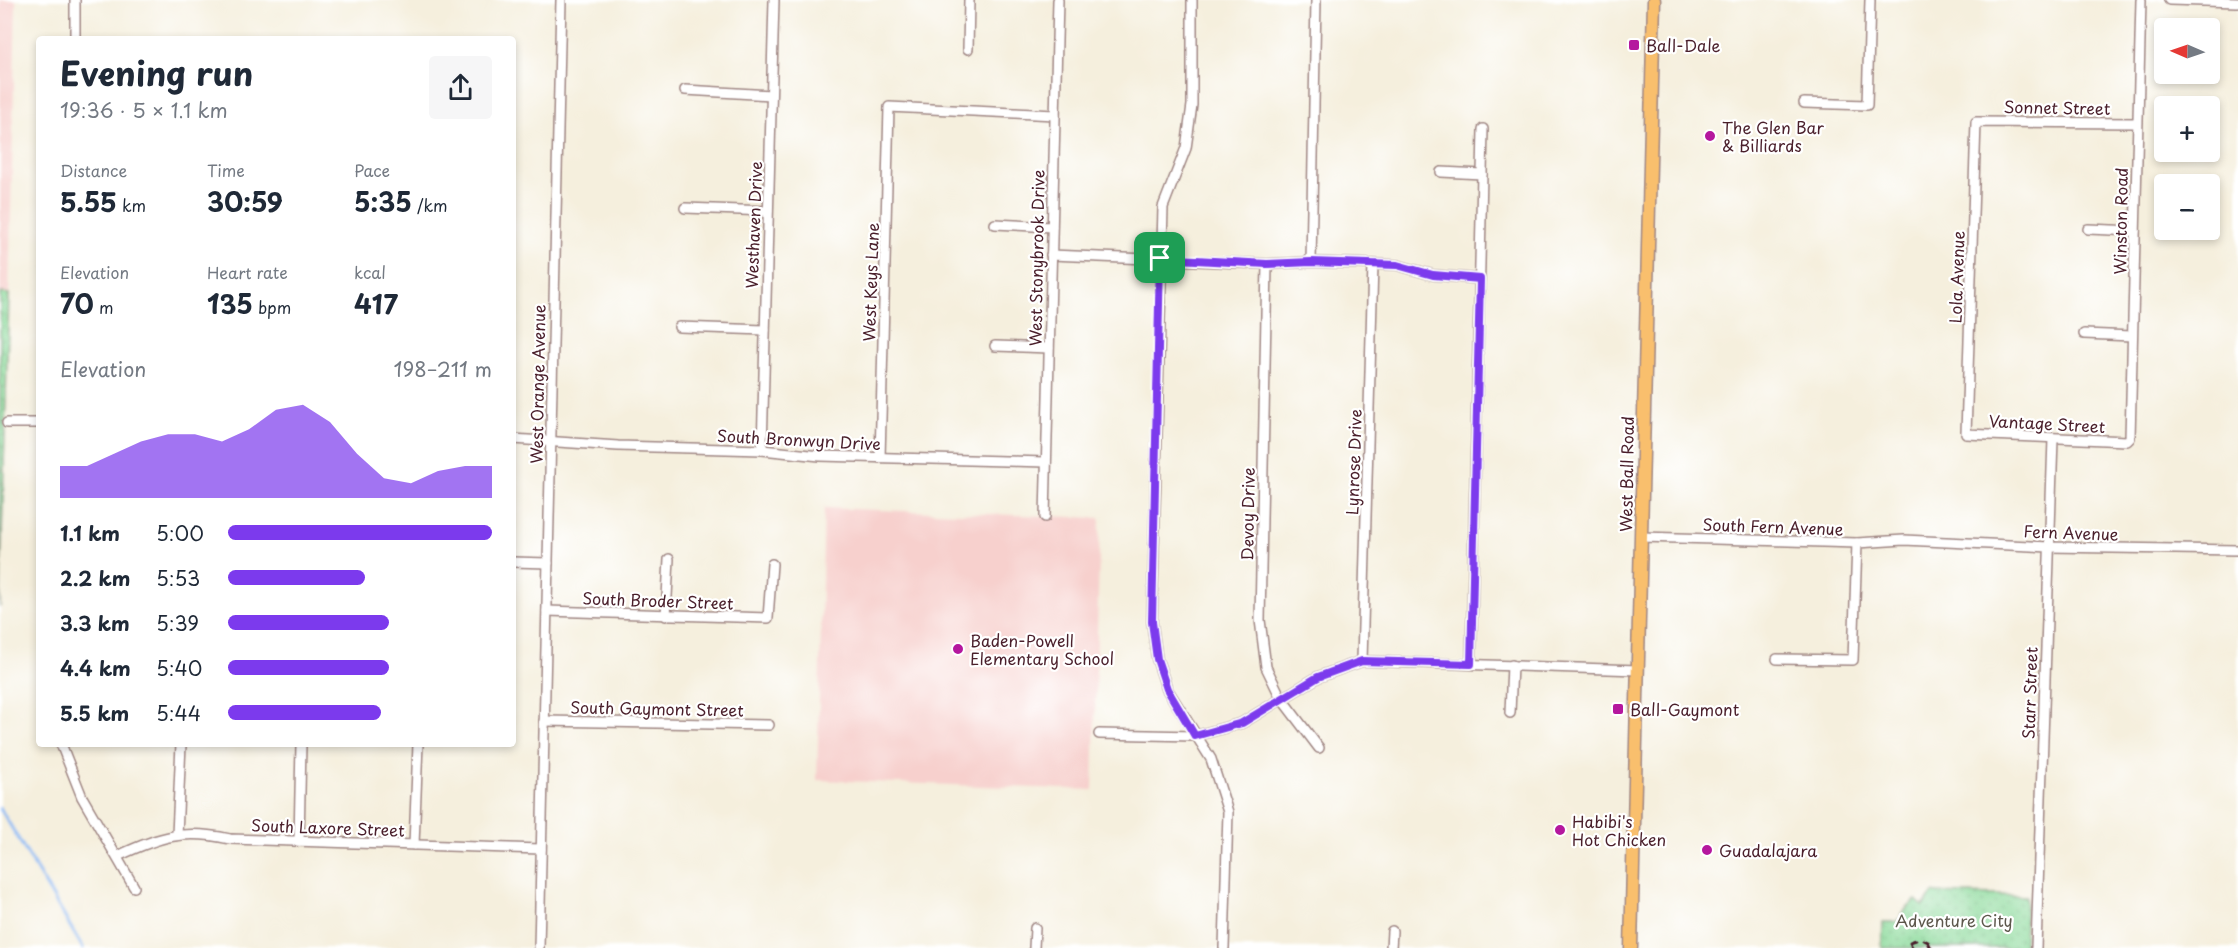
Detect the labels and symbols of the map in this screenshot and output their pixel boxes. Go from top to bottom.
north arrow [2154,18,2220,84]
place label: Ball-Dale [1646,33,1721,57]
marker: Ball-Dale [1627,38,1641,52]
street label: Sonnet Street [2003,94,2111,120]
place label: The Glen Bar & Billiards [1722,115,1825,157]
marker: The Glen Bar & Billiards [1703,129,1717,143]
street label: Westhaven Drive [739,161,767,289]
street label: Winston Road [2107,167,2133,275]
street label: West Stonybrook Drive [1022,170,1050,346]
street label: West Keys Lane [856,222,884,342]
street label: Lola Avenue [1942,230,1970,324]
pin [1134,232,1185,283]
street label: West Orange Avenue [524,304,550,464]
street label: Vantage Street [1988,408,2106,438]
street label: Lynrose Drive [1339,409,1367,515]
street label: West Ball Road [1613,416,1639,532]
street label: South Bronwyn Drive [717,423,881,455]
street label: Devoy Drive [1234,467,1260,561]
street label: South Fern Avenue [1702,512,1844,540]
street label: Fern Avenue [2023,518,2119,546]
street label: South Broder Street [582,585,735,615]
place label: Baden-Powell Elementary School [970,628,1114,670]
marker: Baden-Powell Elementary School [951,642,965,656]
street label: Starr Street [2015,646,2043,740]
street label: South Gaymont Street [570,694,744,722]
place label: Ball-Gaymont [1630,697,1740,721]
marker: Ball-Gaymont [1611,702,1625,716]
place label: Habibi's Hot Chicken [1572,809,1666,851]
street label: South Laxore Street [251,812,406,842]
marker: Habibi's Hot Chicken [1553,823,1567,837]
place label: Guadalajara [1719,838,1817,862]
marker: Guadalajara [1700,843,1714,857]
park label: Adventure City [1895,908,2013,932]

